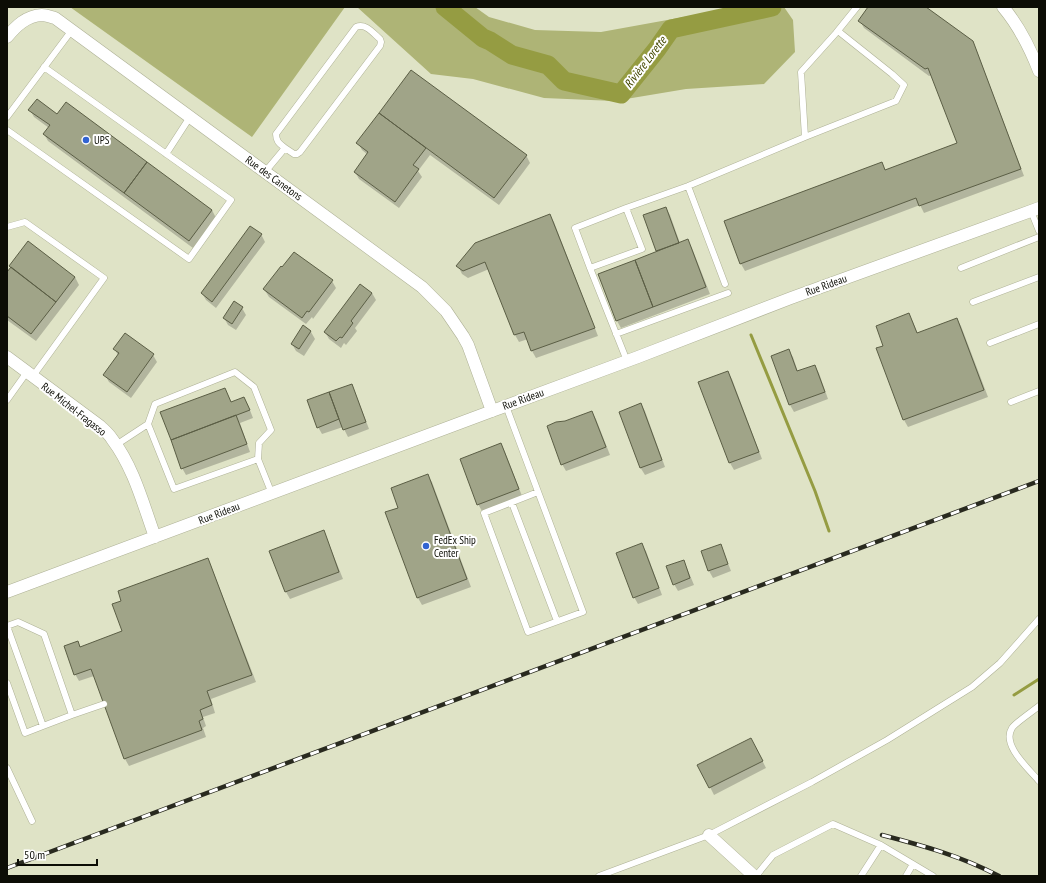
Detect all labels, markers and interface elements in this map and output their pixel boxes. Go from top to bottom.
water label: Rivière Lorette [621,32,670,91]
place label: UPS [94,133,110,147]
marker: UPS [81,135,91,145]
street label: Rue des Canetons [243,153,306,204]
street label: Rue Rideau [803,271,849,299]
street label: Rue Michel-Fragasso [39,379,110,439]
street label: Rue Rideau [500,385,546,413]
street label: Rue Rideau [196,499,242,527]
place label: FedEx Ship Center [434,533,476,560]
marker: FedEx Ship Center [421,541,431,551]
scale bar [18,841,97,867]
text: 50 m [24,847,45,862]

